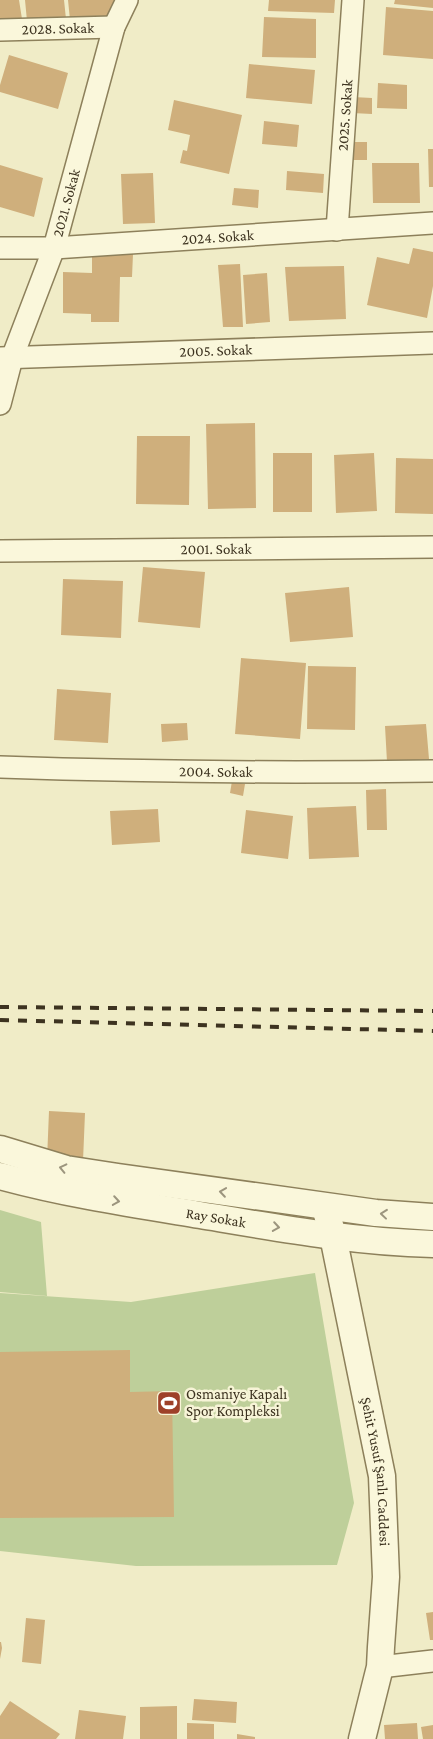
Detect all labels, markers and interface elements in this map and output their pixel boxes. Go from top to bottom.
street label: 2028. Sokak [22,20,95,37]
street label: 2025. Sokak [335,78,356,152]
street label: 2021. Sokak [49,166,83,239]
street label: 2024. Sokak [181,227,255,248]
street label: 2005. Sokak [179,341,253,360]
street label: 2001. Sokak [180,541,252,557]
street label: 2004. Sokak [179,763,254,780]
one-way arrow [58,1163,67,1174]
one-way arrow [219,1187,227,1198]
one-way arrow [112,1196,120,1206]
street label: Ray Sokak [185,1205,248,1231]
one-way arrow [380,1209,388,1220]
one-way arrow [272,1222,281,1232]
place label: Osmaniye Kapalı Spor Kompleksi [186,1386,287,1420]
sports icon: Osmaniye Kapalı Spor Kompleksi [156,1390,182,1416]
street label: Şehit Yusuf Şanlı Caddesi [357,1396,393,1547]

